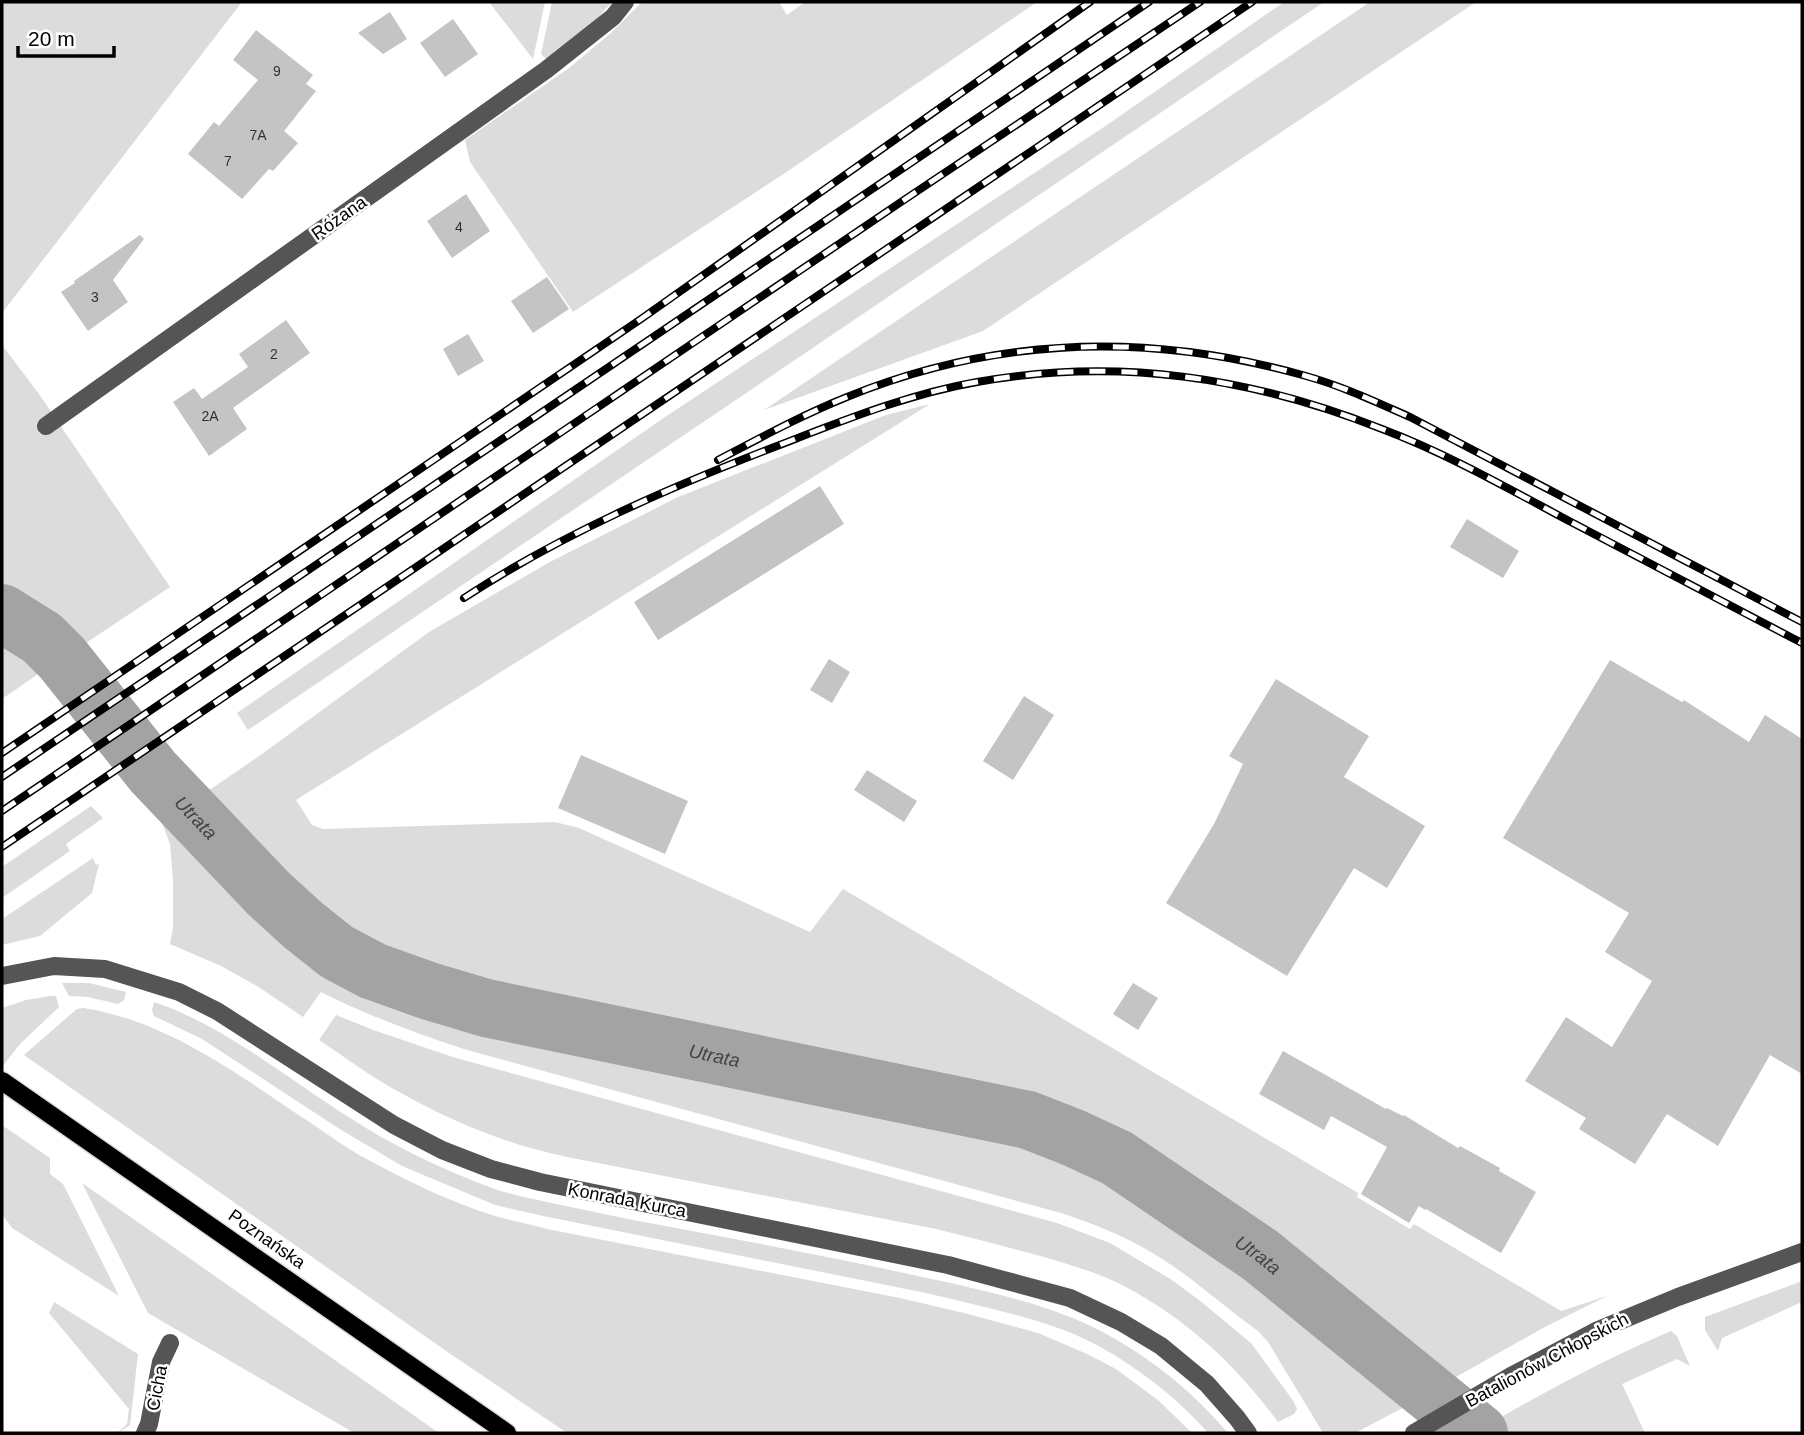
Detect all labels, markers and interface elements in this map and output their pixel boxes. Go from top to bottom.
scale bar [18,14,114,58]
text: 20 m [28,27,75,50]
house number: 9 [273,63,281,79]
house number: 7A [249,127,267,143]
house number: 7 [224,153,232,169]
street label: Różana [308,191,371,244]
house number: 4 [455,219,463,235]
house number: 3 [91,289,99,305]
house number: 2 [270,346,278,362]
house number: 2A [201,408,219,424]
water label: Utrata [170,792,221,844]
water label: Utrata [687,1040,742,1071]
street label: Konrada Kurca [566,1179,689,1221]
street label: Poznańska [225,1205,310,1273]
water label: Utrata [1231,1231,1285,1279]
street label: Batalionów Chłopskich [1462,1309,1632,1411]
street label: Cicha [143,1363,171,1413]

